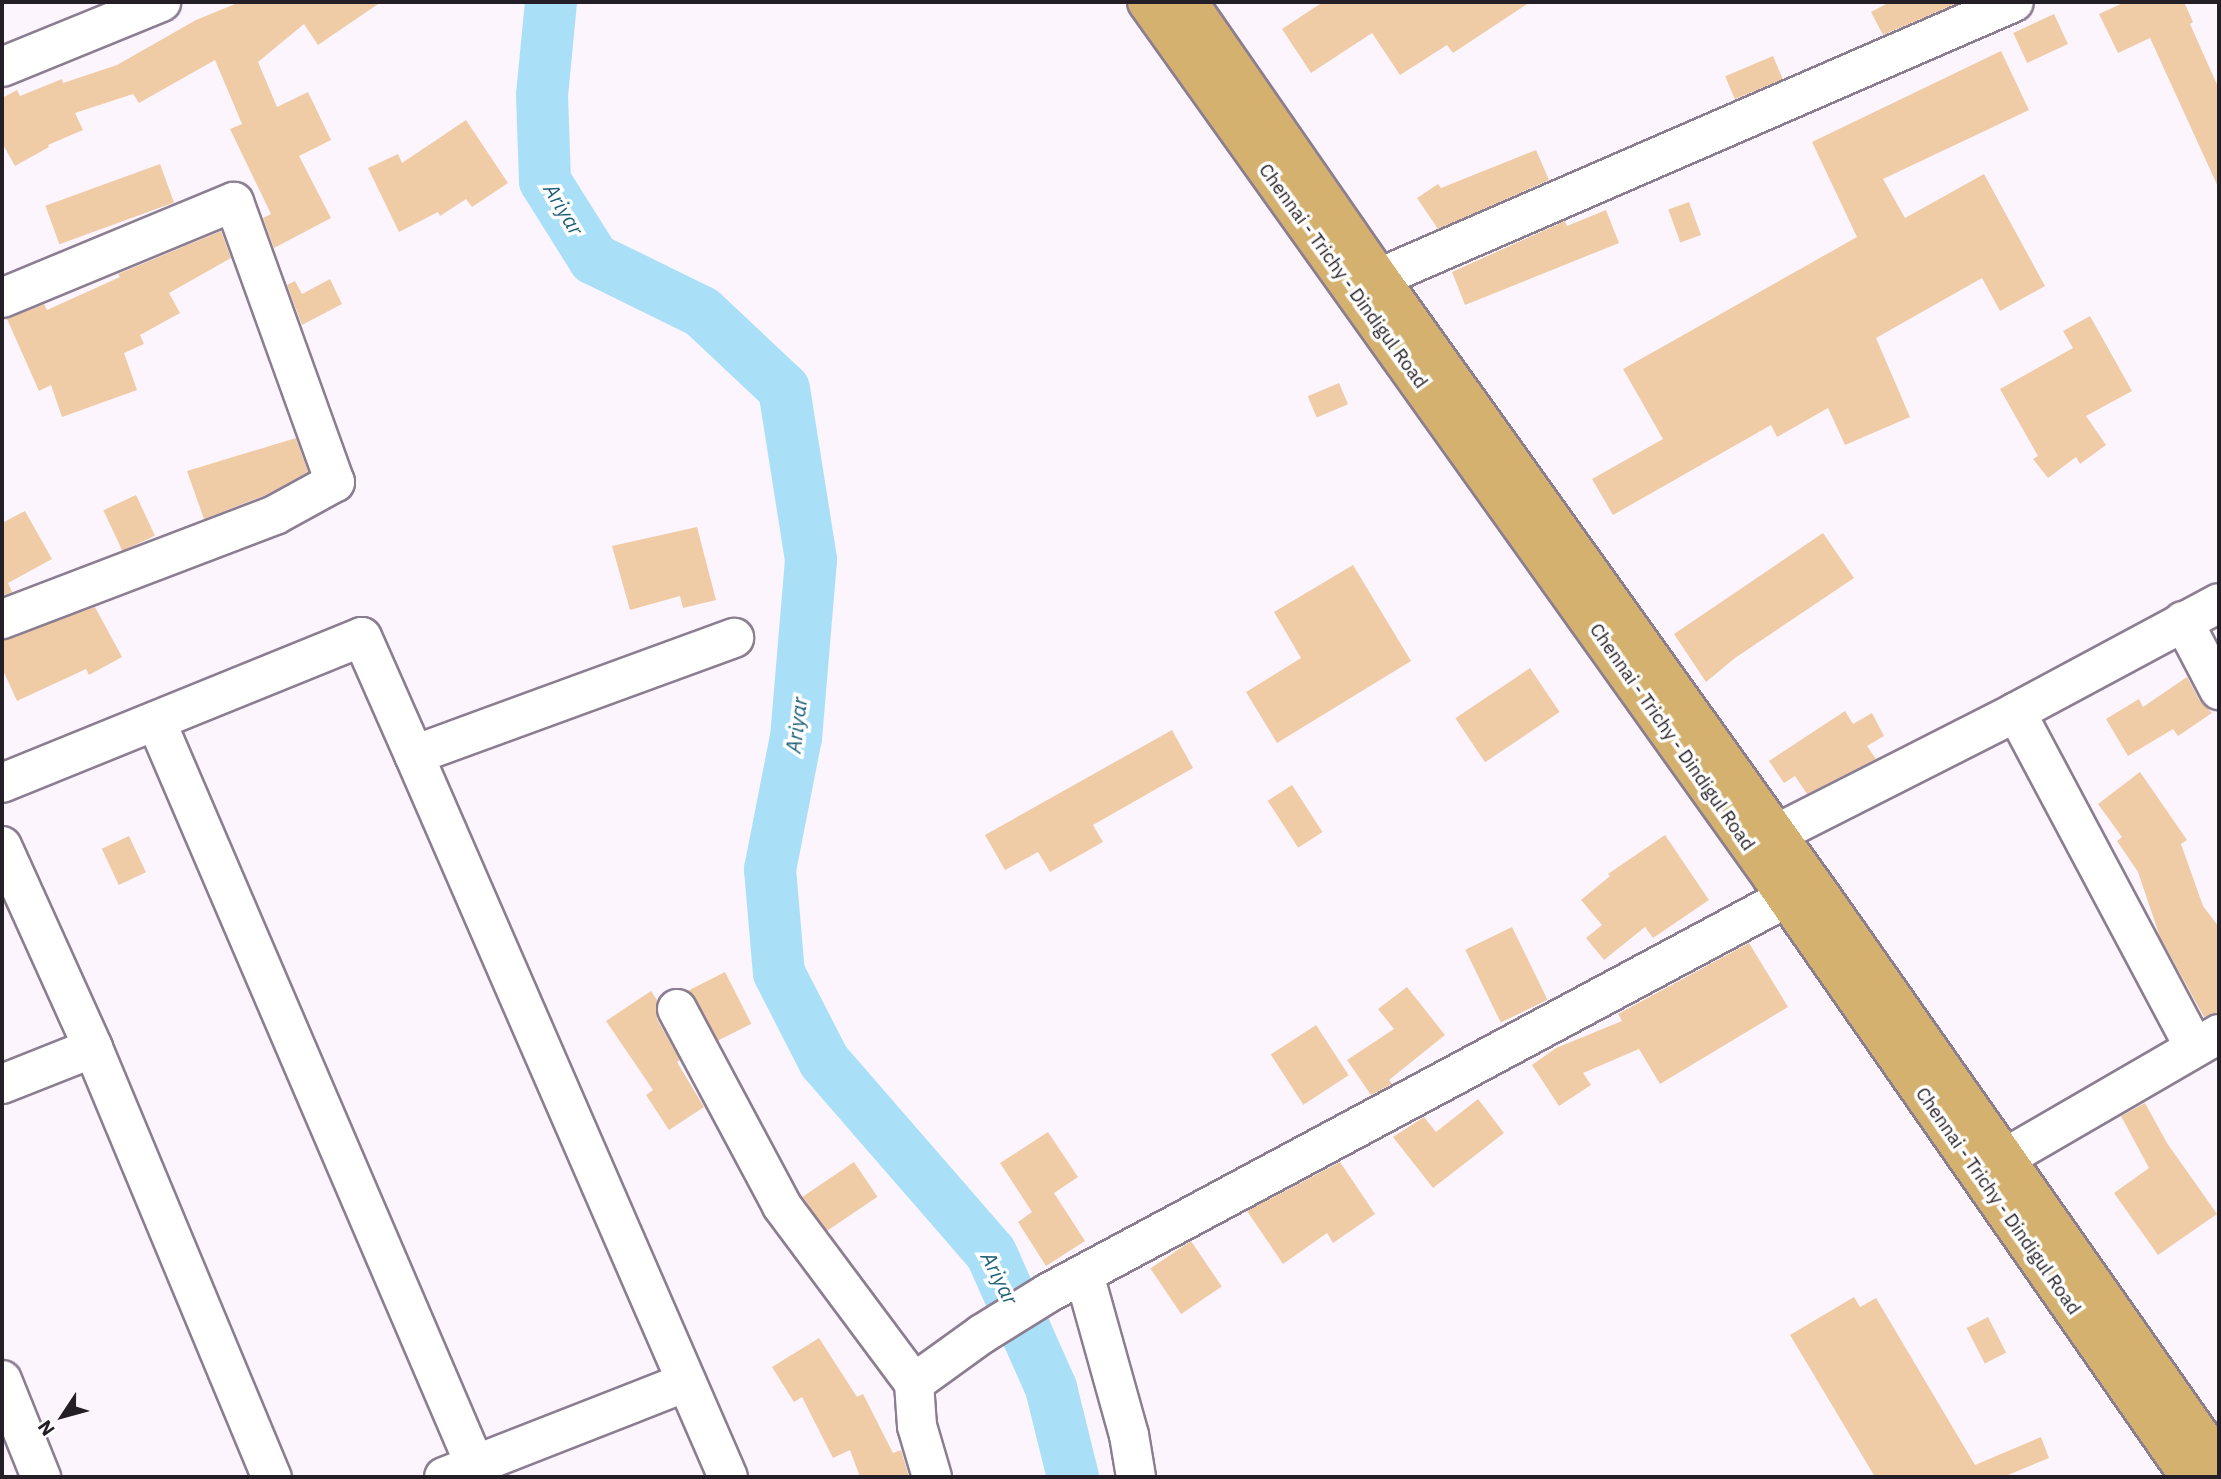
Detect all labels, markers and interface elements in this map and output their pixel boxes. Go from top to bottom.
street label: Chennai - Trichy - Dindigul Road [1254,159,1432,393]
water label: Ariyar [539,178,589,240]
street label: Chennai - Trichy - Dindigul Road [1585,619,1759,855]
water label: Ariyar [780,696,812,754]
street label: Chennai - Trichy - Dindigul Road [1911,1083,2085,1319]
water label: Ariyar [976,1247,1024,1309]
north arrow [28,1381,98,1451]
text: N [32,1416,60,1441]

